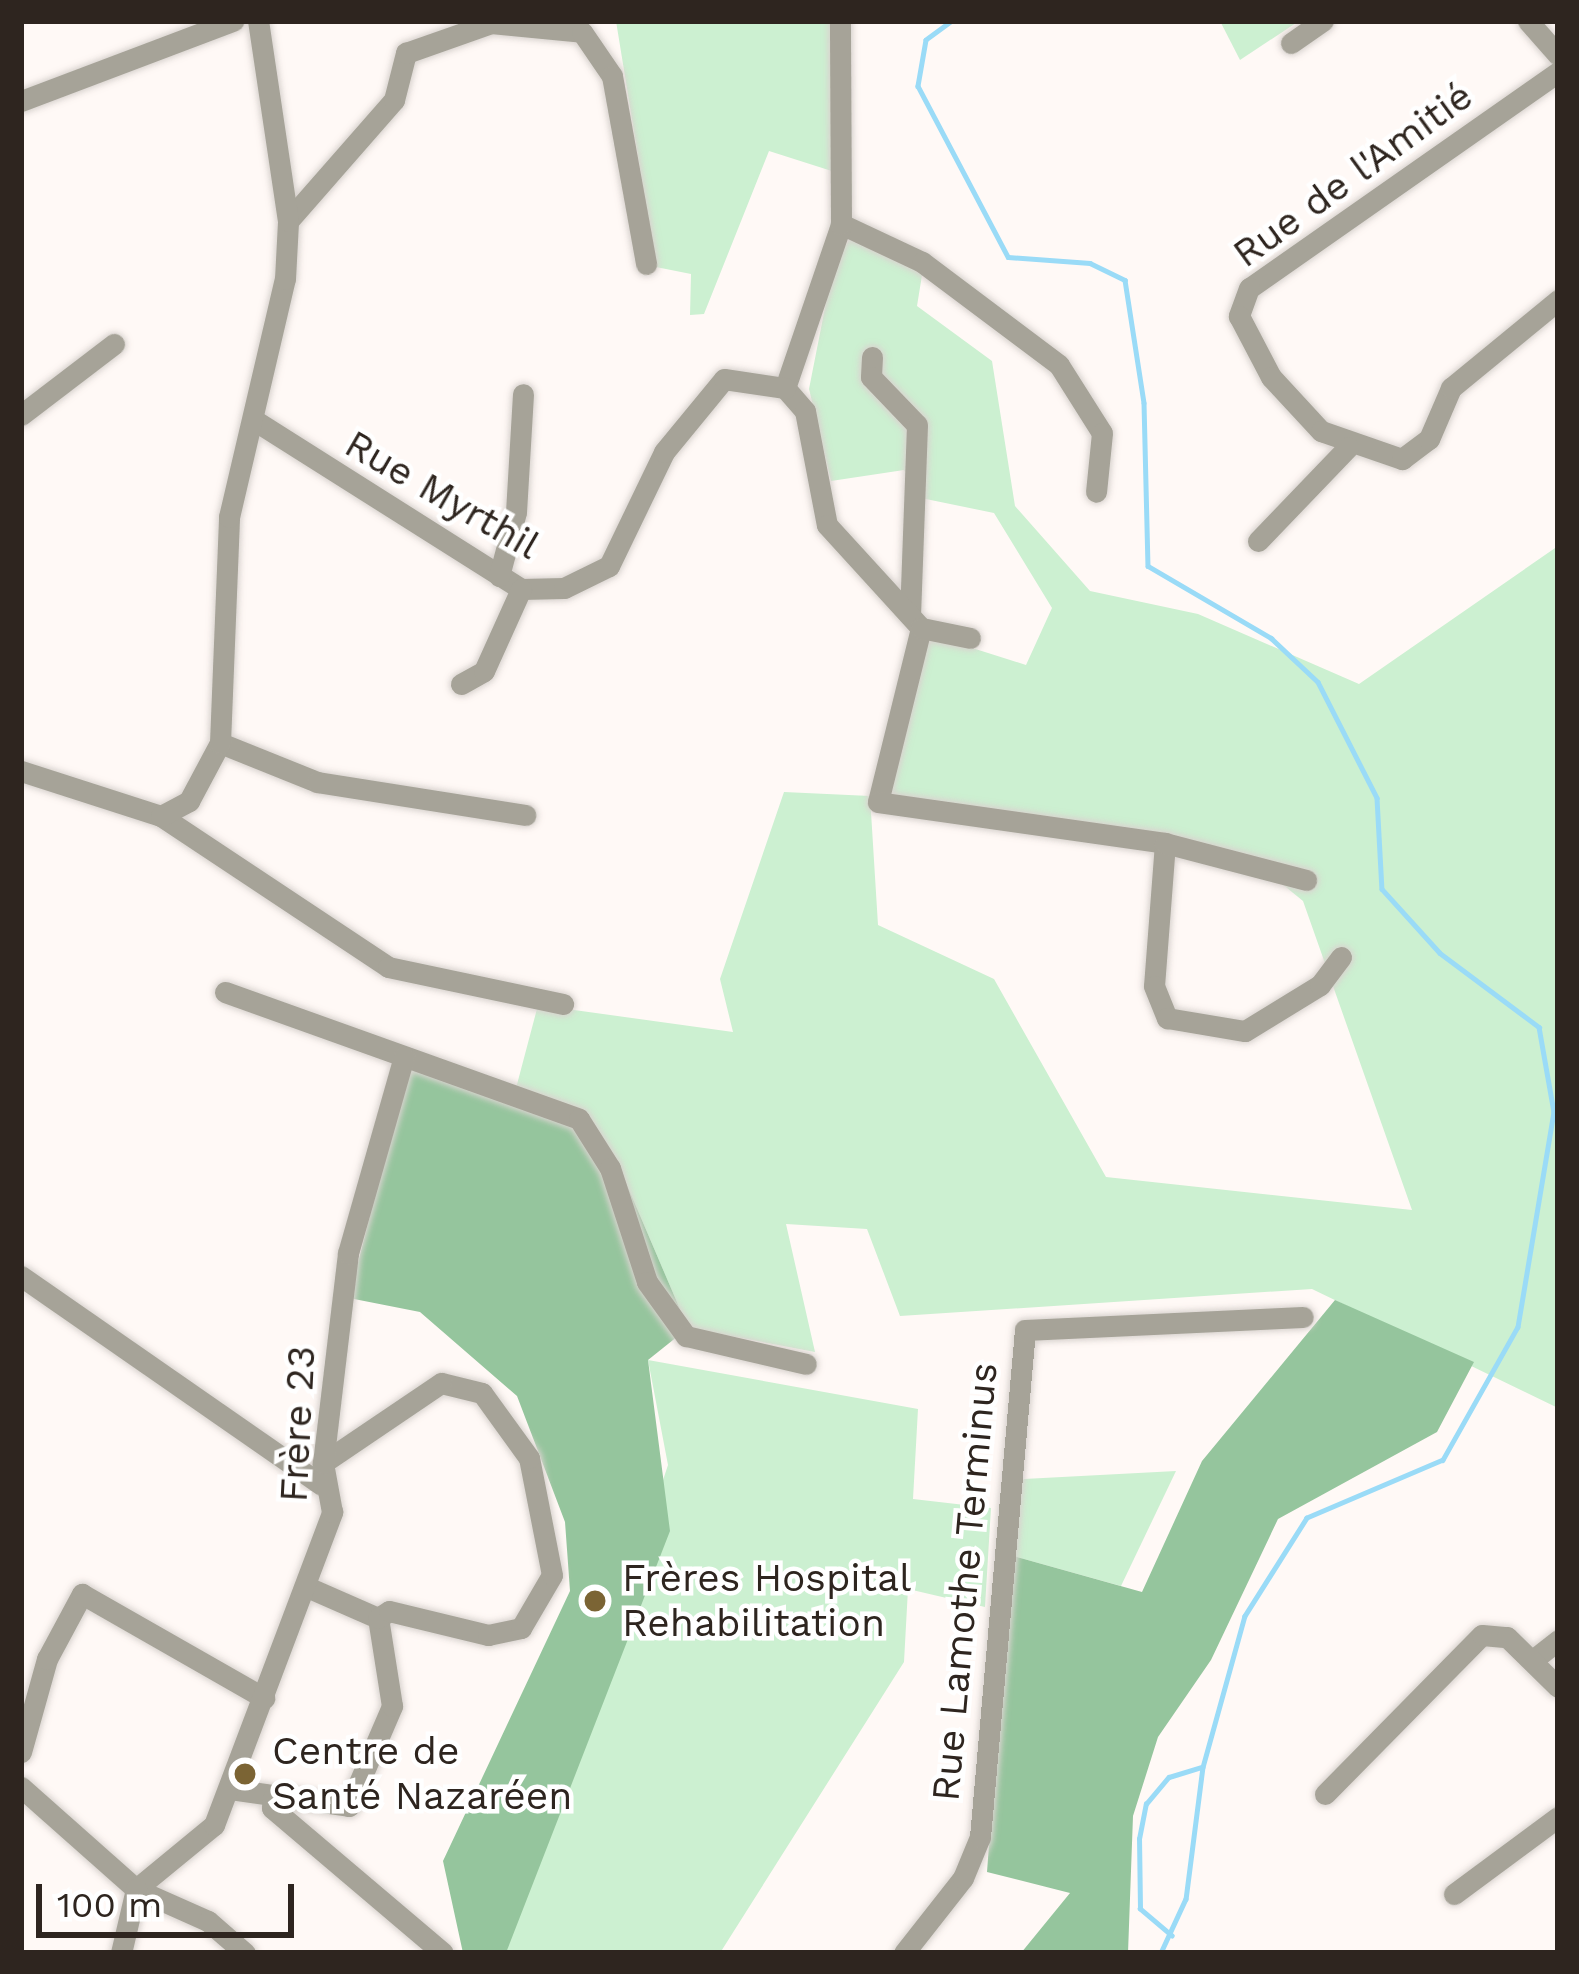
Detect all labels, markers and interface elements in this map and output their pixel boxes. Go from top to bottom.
street label: Rue de l'Amitié [1224,73,1482,277]
street label: Rue Myrthil [337,421,547,569]
street label: Frère 23 [271,1345,325,1503]
street label: Rue Lamothe Terminus [922,1360,1008,1804]
place label: Frères Hospital Rehabilitation [622,1556,911,1647]
marker: Frères Hospital Rehabilitation [579,1585,611,1617]
place label: Centre de Santé Nazaréen [272,1729,572,1820]
marker: Centre de Santé Nazaréen [229,1758,261,1790]
scale bar [42,1860,300,1934]
text: 100 m [57,1884,162,1926]

